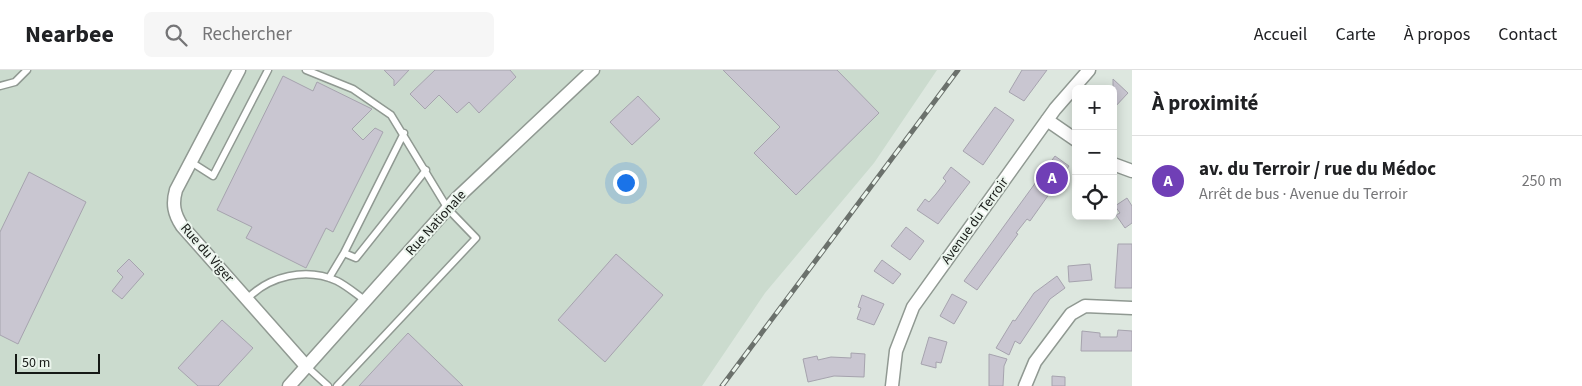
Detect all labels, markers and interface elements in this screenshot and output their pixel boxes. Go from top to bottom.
search box [144,12,494,57]
text: Nearbee [25,17,114,52]
icon: search [162,21,190,49]
text: Rechercher [202,21,292,48]
text: Accueil [1254,22,1307,47]
text: Carte [1335,22,1376,47]
text: À propos [1404,22,1470,47]
text: Contact [1498,22,1557,47]
map controls [1072,85,1117,220]
button: + [1072,85,1117,130]
text: À proximité [1152,88,1258,118]
button: − [1072,130,1117,175]
text: av. du Terroir / rue du Médoc [1199,156,1436,183]
pin: A [1036,159,1068,197]
your location [613,170,639,196]
text: A [1163,170,1173,192]
text: 250 m [1522,170,1562,192]
street label: Avenue du Terroir [937,173,1013,269]
button: locate [1072,175,1117,220]
text: Arrêt de bus · Avenue du Terroir [1199,183,1408,205]
street label: Rue Nationale [401,186,471,260]
street label: Rue du Viger [176,219,239,287]
scale bar [15,351,100,374]
text: 50 m [22,353,50,373]

